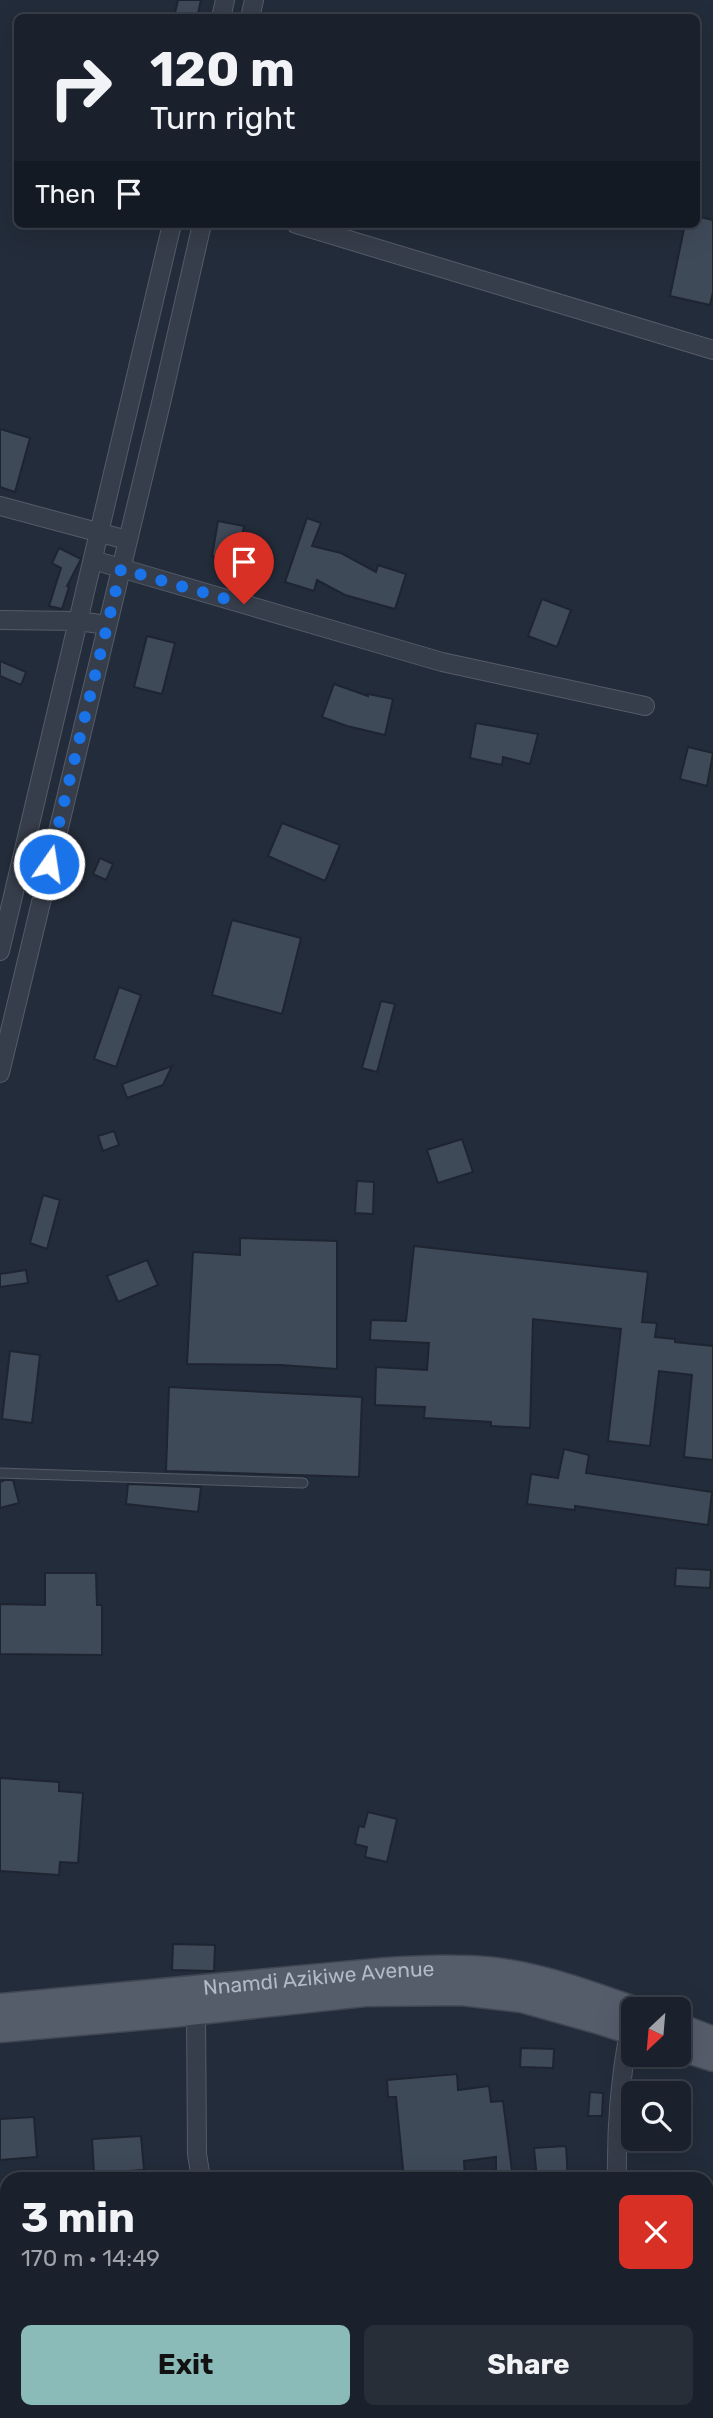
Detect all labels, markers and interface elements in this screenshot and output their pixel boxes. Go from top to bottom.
text: 120 m [150,40,295,98]
icon: right [35,42,126,133]
text: Turn right [150,99,295,137]
icon: arrive [110,175,148,213]
text: Then [35,179,96,210]
pin [214,532,274,604]
icon: arrive [225,543,263,581]
position arrow [12,827,86,901]
street label: Nnamdi Azikiwe Avenue [202,1956,435,2000]
north arrow [621,1997,691,2067]
map controls [621,1997,691,2151]
button: search [621,2081,691,2151]
text: 3 min [21,2193,135,2243]
button: close [619,2195,693,2269]
text: 170 m · 14:49 [21,2244,160,2272]
button: Exit [21,2325,350,2405]
button: Share [364,2325,693,2405]

